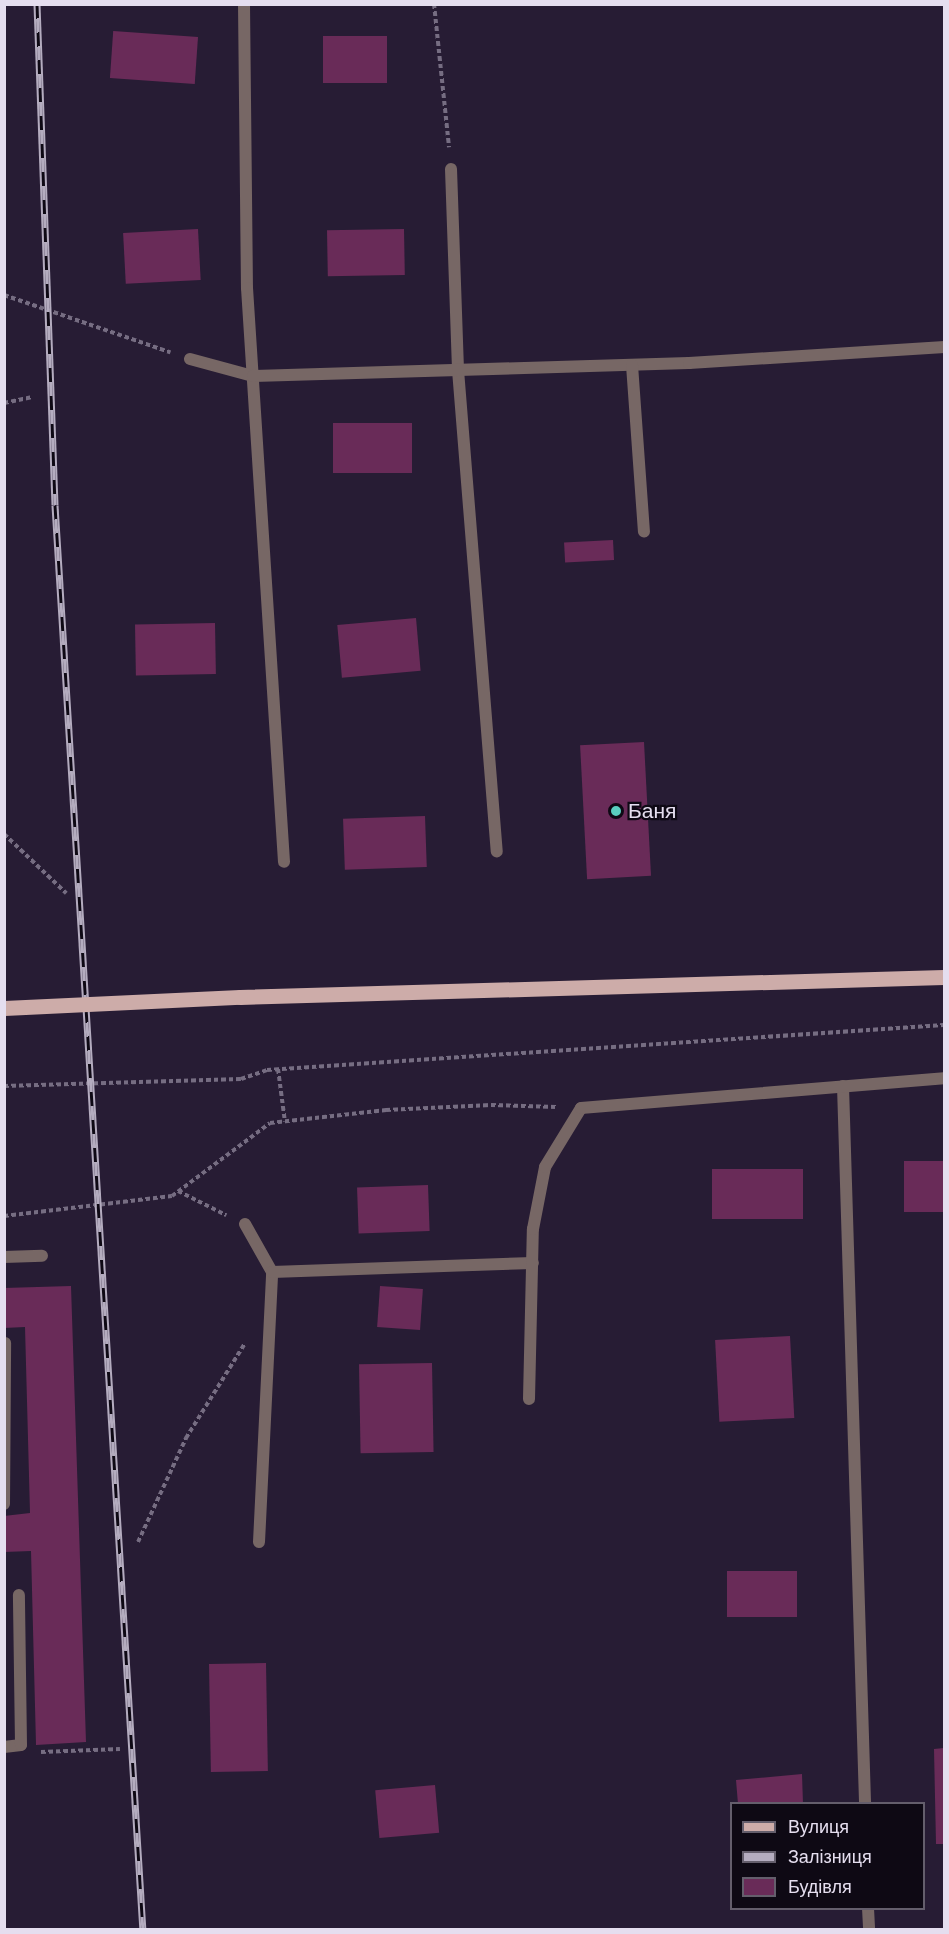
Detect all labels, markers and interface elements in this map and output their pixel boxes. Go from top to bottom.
place label: Баня [628,798,676,824]
marker: Баня [609,804,623,818]
legend [730,1802,925,1910]
text: Вулиця [788,1815,849,1839]
text: Залізниця [788,1845,872,1869]
text: Будівля [788,1875,852,1899]

